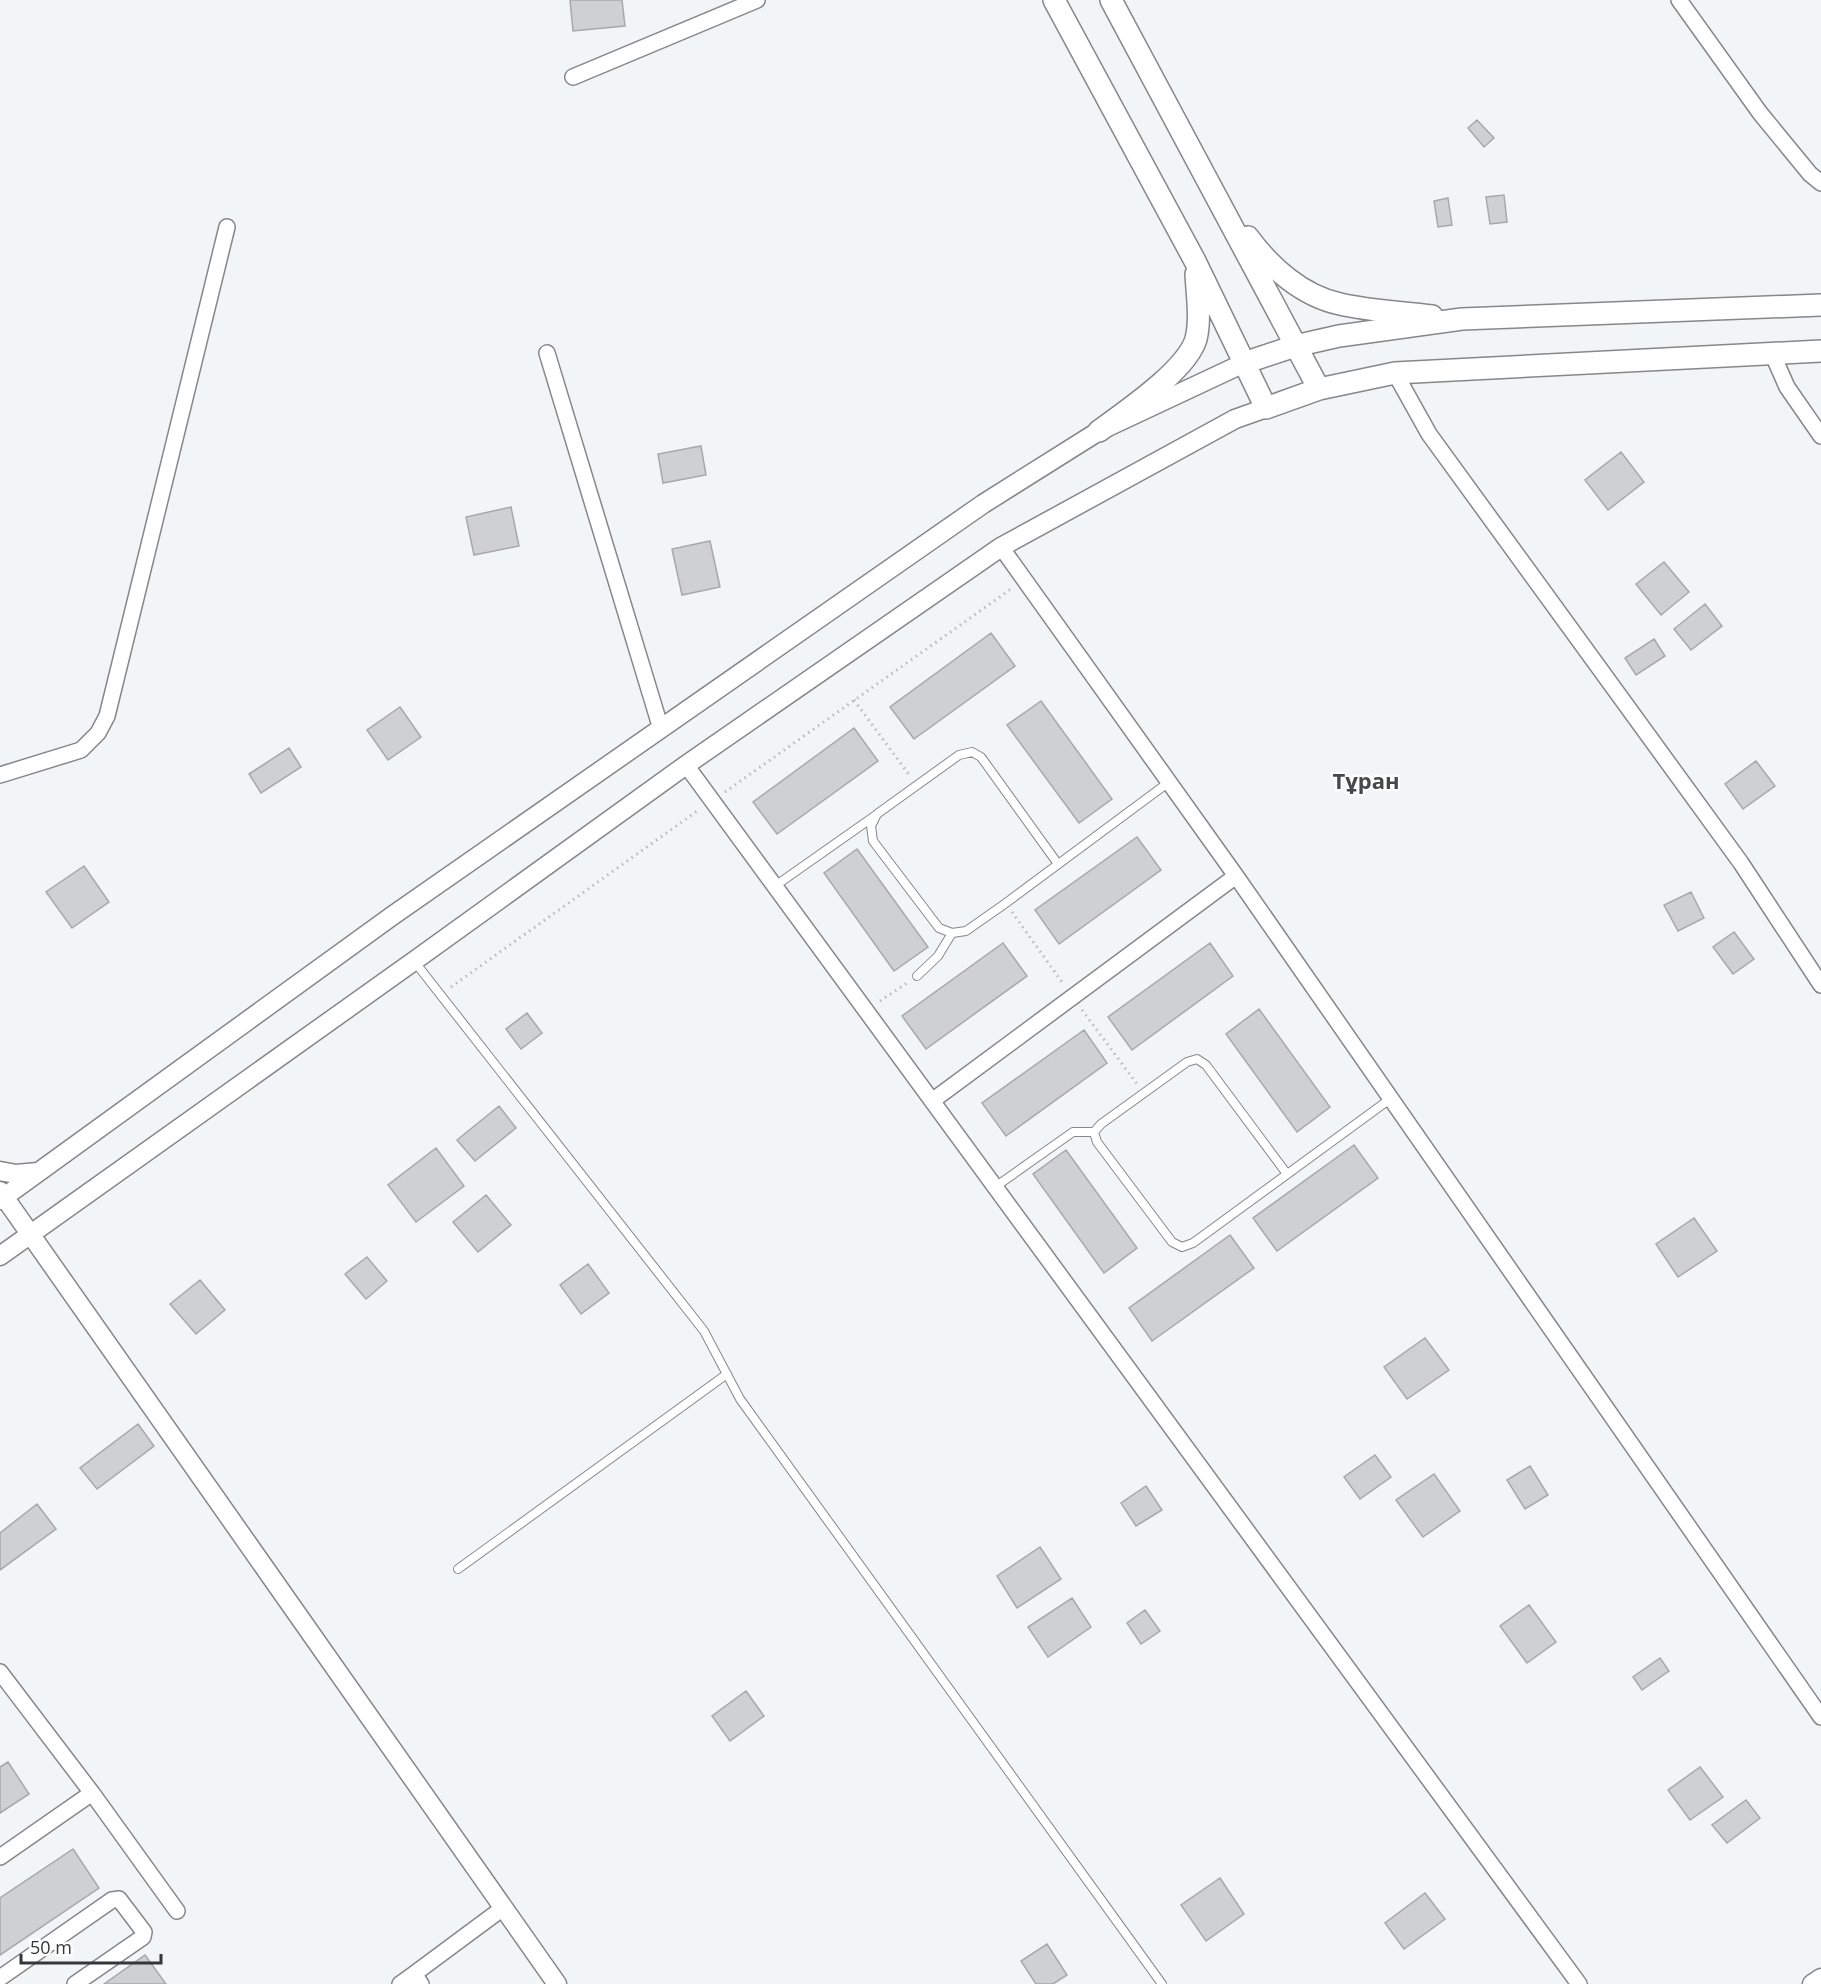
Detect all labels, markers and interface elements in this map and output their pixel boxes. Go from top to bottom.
district label: Тұран [1332,765,1400,795]
scale bar [21,1927,160,1965]
text: 50 m [30,1935,72,1959]

